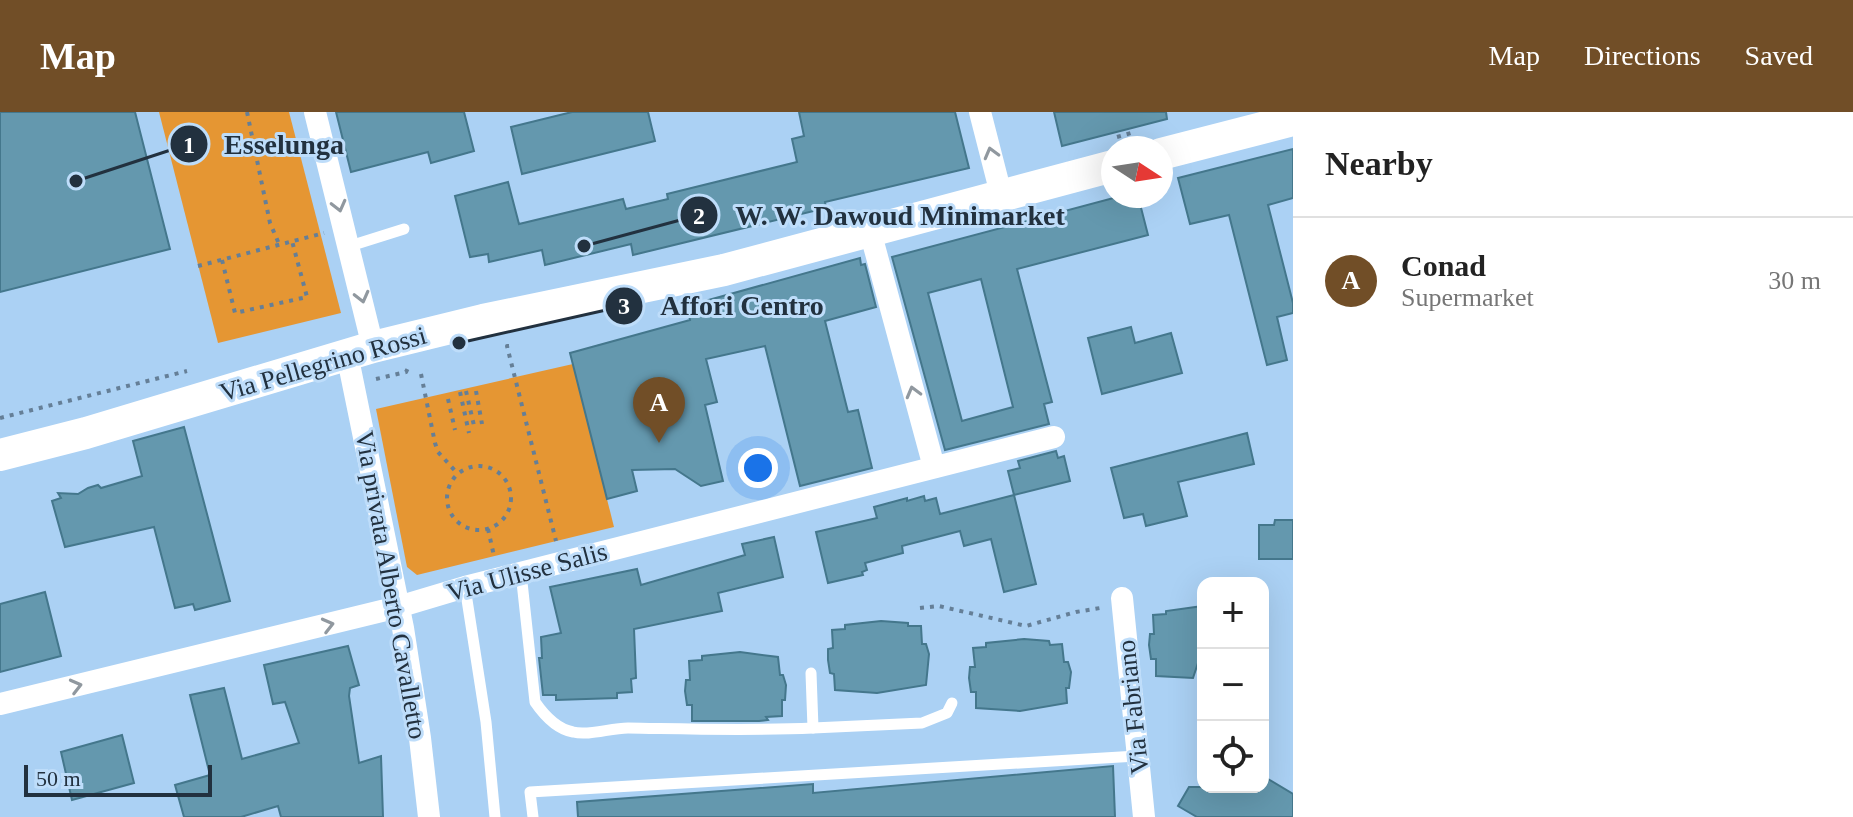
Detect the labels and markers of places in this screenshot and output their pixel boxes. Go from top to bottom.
callout: Esselunga [169,118,360,170]
callout: W. W. Dawoud Minimarket [679,189,1081,241]
callout: Affori Centro [604,280,840,332]
pin: A [633,377,685,443]

